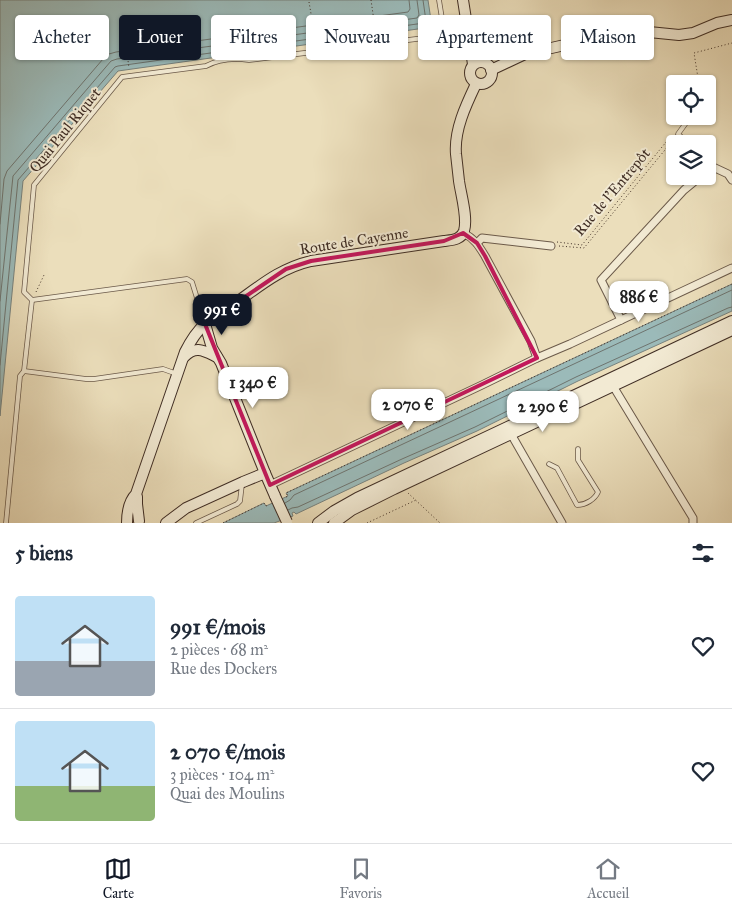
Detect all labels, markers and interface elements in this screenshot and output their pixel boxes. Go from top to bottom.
chip: Acheter [15,15,109,60]
chip: Louer [119,15,201,60]
chip: Filtres [211,15,296,60]
chip: Nouveau [306,15,408,60]
chip: Appartement [418,15,551,60]
chip: Maison [561,15,654,60]
map controls [666,75,716,185]
button: locate [666,75,716,125]
street label: Quai Paul Riquet [25,84,106,177]
button: layers [666,135,716,185]
street label: Rue de l'Entrepôt [570,144,654,240]
street label: Route de Cayenne [298,224,410,258]
pin: 886 € [604,280,674,323]
text: 886 € [620,287,658,306]
pin: 991 € [187,294,257,336]
text: 991 € [204,300,240,319]
pin: 1 340 € [207,366,299,409]
text: 1 340 € [229,373,277,392]
pin: 2 070 € [362,388,454,431]
pin: 2 290 € [497,390,589,433]
text: 2 070 € [382,395,434,414]
text: 2 290 € [518,397,568,416]
icon: filters [689,539,717,567]
text: 5 biens [15,540,73,566]
text: 991 €/mois [170,614,265,640]
icon: home [55,616,115,676]
icon: heart [689,632,717,660]
text: 2 pièces · 68 m² [170,640,268,659]
text: Rue des Dockers [170,659,277,678]
text: 2 070 €/mois [170,739,285,765]
icon: home [55,741,115,801]
icon: heart [689,757,717,785]
text: 3 pièces · 104 m² [170,765,275,784]
text: Quai des Moulins [170,784,285,803]
tab: Carte [103,855,134,902]
tab: Favoris [339,855,382,902]
tab: Accueil [587,855,629,902]

